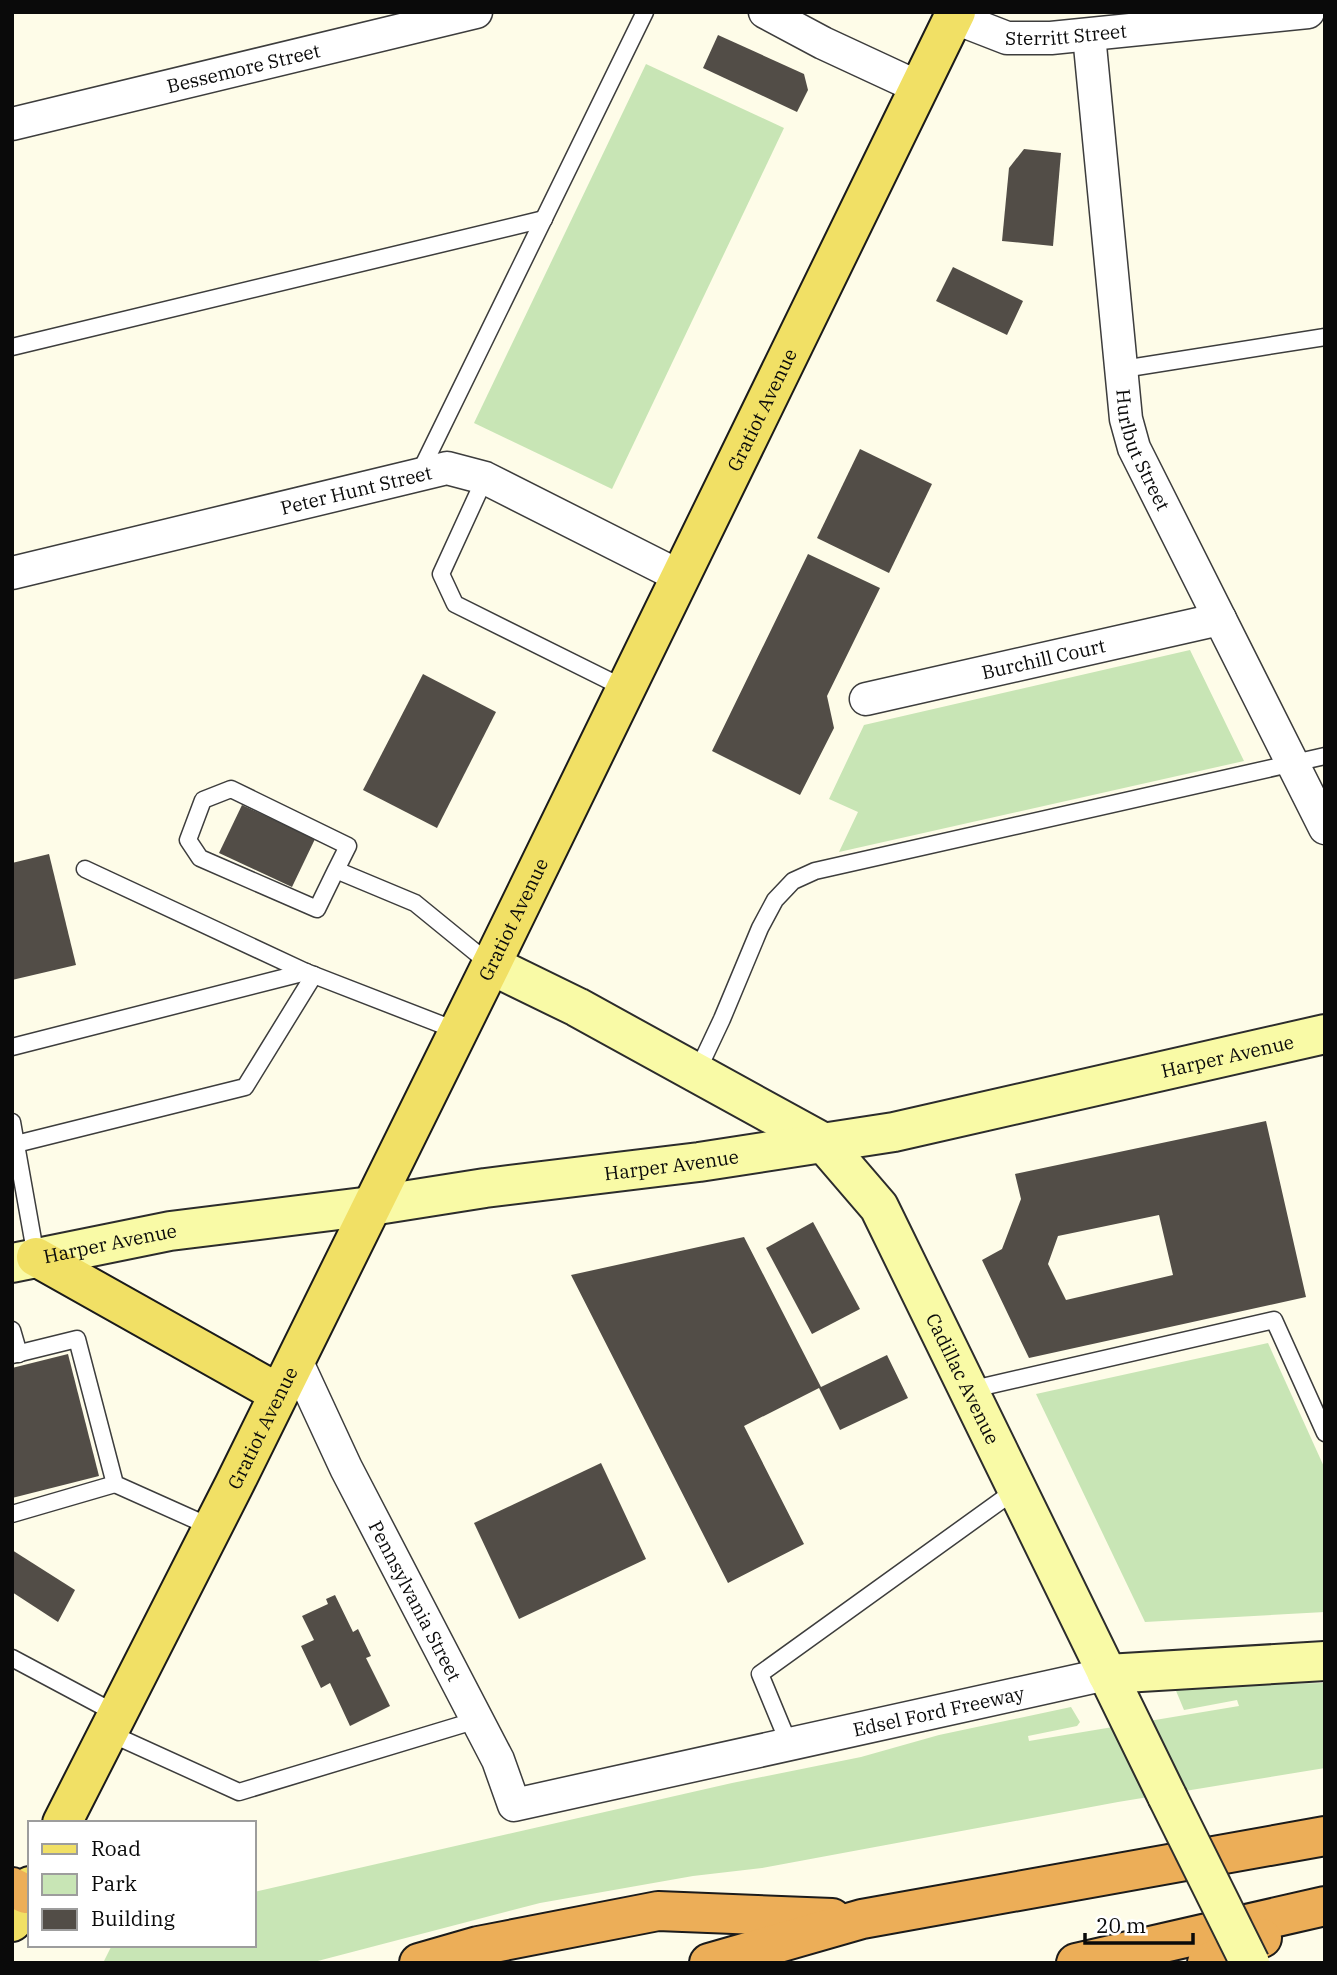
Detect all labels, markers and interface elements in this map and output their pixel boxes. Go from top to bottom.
street label: Sterritt Street [1005,18,1128,50]
street label: Bessemore Street [164,38,323,98]
street label: Gratiot Avenue [722,344,802,475]
street label: Hurlbut Street [1111,388,1176,515]
street label: Peter Hunt Street [278,460,434,520]
street label: Burchill Court [979,633,1108,684]
street label: Gratiot Avenue [473,854,553,985]
street label: Harper Avenue [1159,1029,1296,1083]
street label: Harper Avenue [603,1144,740,1185]
street label: Harper Avenue [41,1218,178,1268]
street label: Cadillac Avenue [921,1309,1005,1448]
street label: Gratiot Avenue [222,1363,303,1493]
street label: Pennsylvania Street [363,1516,467,1685]
street label: Edsel Ford Freeway [851,1680,1027,1742]
legend [28,1821,256,1947]
text: Road [91,1834,141,1862]
text: Park [91,1869,138,1897]
scale bar [1085,1902,1194,1946]
text: Building [91,1904,176,1932]
text: 20 m [1096,1911,1146,1939]

